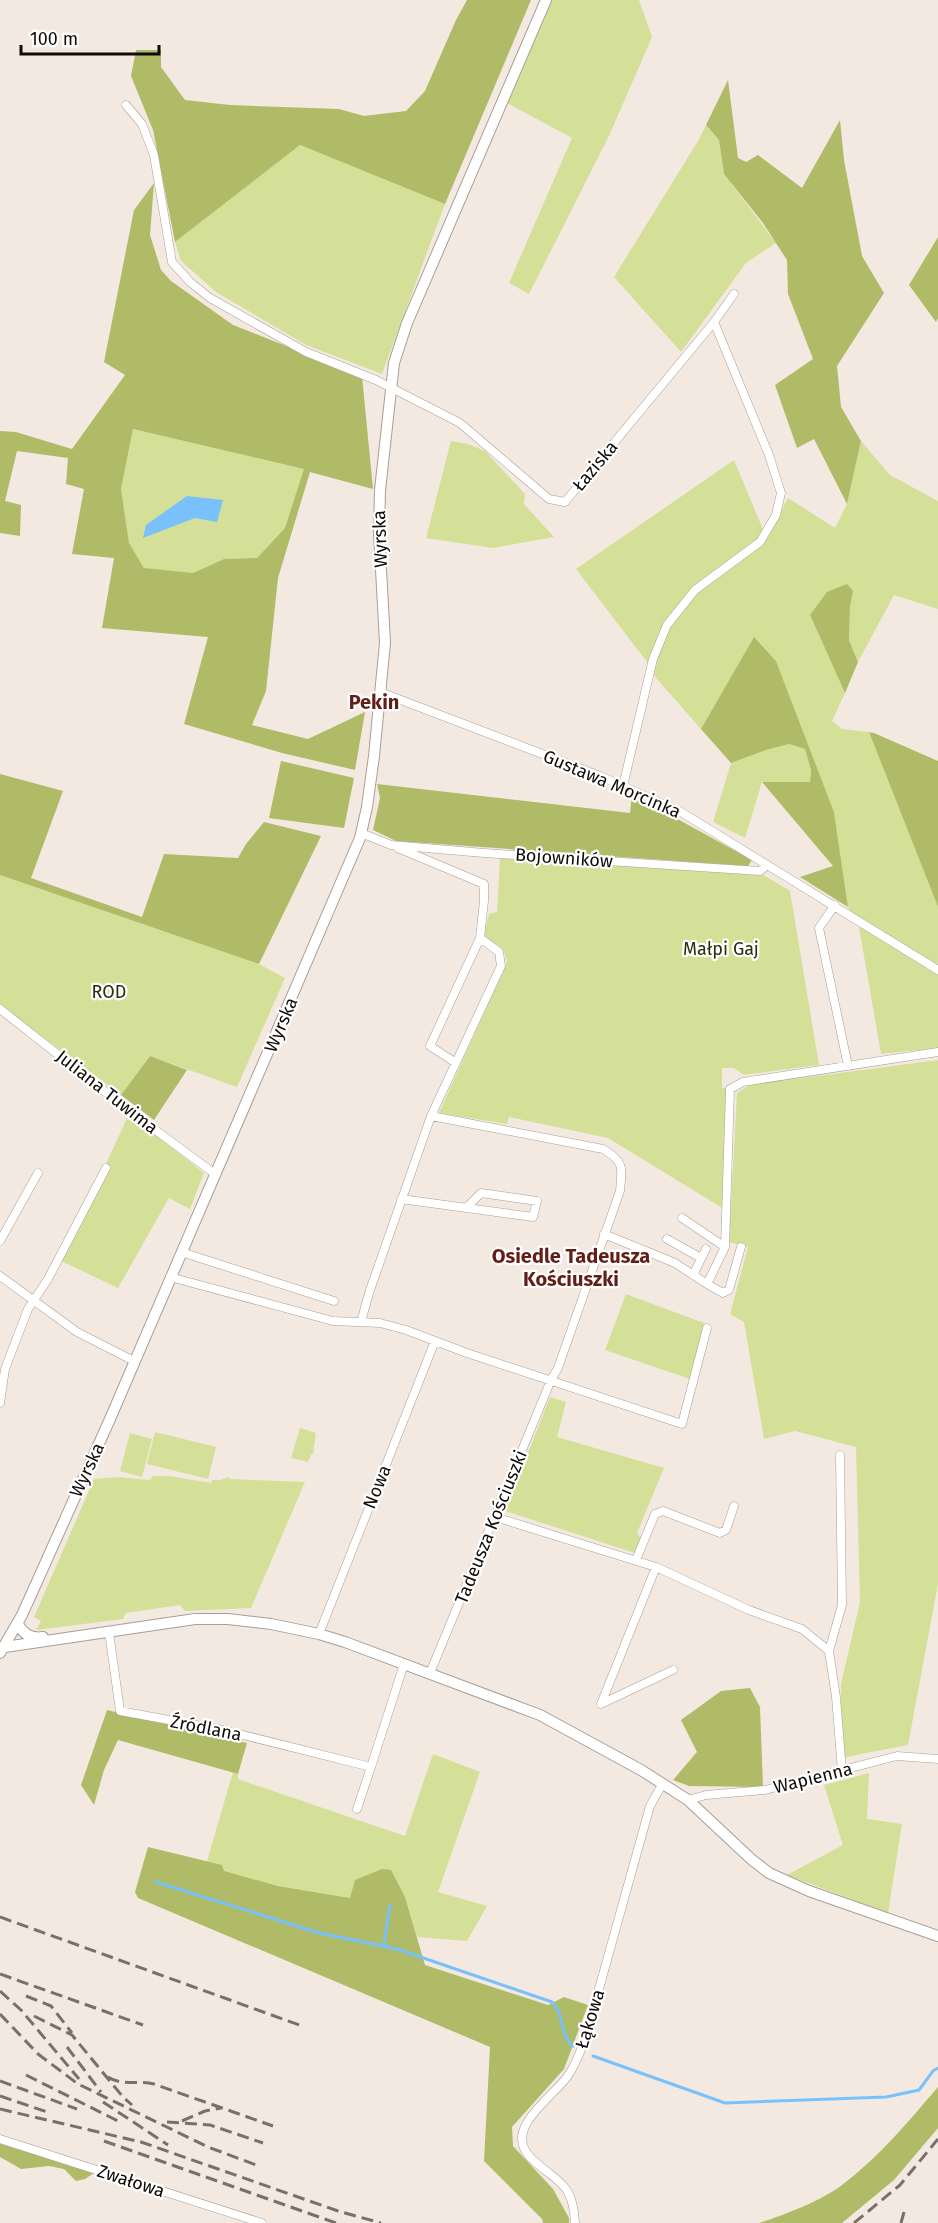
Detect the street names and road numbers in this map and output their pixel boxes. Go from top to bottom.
street label: Łaziska [568,436,622,496]
street label: Wyrska [368,510,392,568]
street label: Gustawa Morcinka [540,745,684,823]
street label: Bojowników [514,844,614,872]
street label: Wyrska [260,994,302,1056]
street label: Juliana Tuwima [52,1045,162,1139]
street label: Wyrska [65,1439,109,1501]
street label: Tadeusza Kościuszki [450,1447,532,1607]
street label: Nowa [358,1462,396,1512]
street label: Źródlana [168,1709,244,1746]
street label: Wapienna [771,1758,855,1798]
street label: Łąkowa [571,1987,609,2051]
street label: Zwałowa [94,2160,168,2202]

